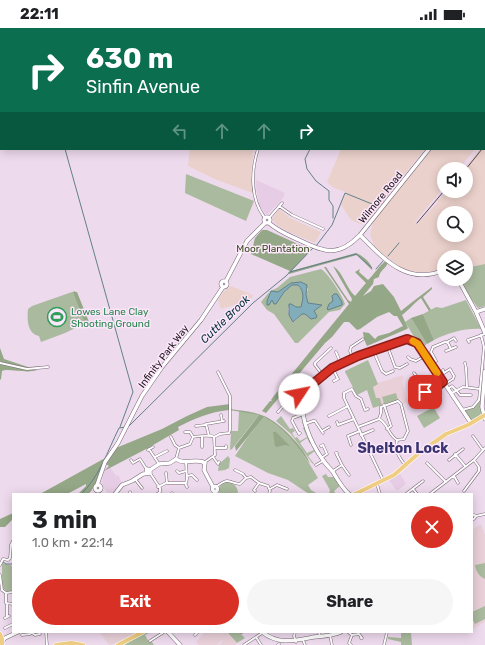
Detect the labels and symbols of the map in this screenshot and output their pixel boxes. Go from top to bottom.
street label: Wilmore Road [356,169,405,226]
park label: Moor Plantation [236,243,310,255]
water label: Cuttle Brook [198,292,253,346]
sports icon: Lowes Lane Clay Shooting Ground [46,306,68,328]
place label: Lowes Lane Clay Shooting Ground [71,306,150,330]
street label: Infinity Park Way [136,322,192,391]
position arrow [278,373,320,415]
pin [408,375,442,409]
district label: Shelton Lock [357,440,449,457]

